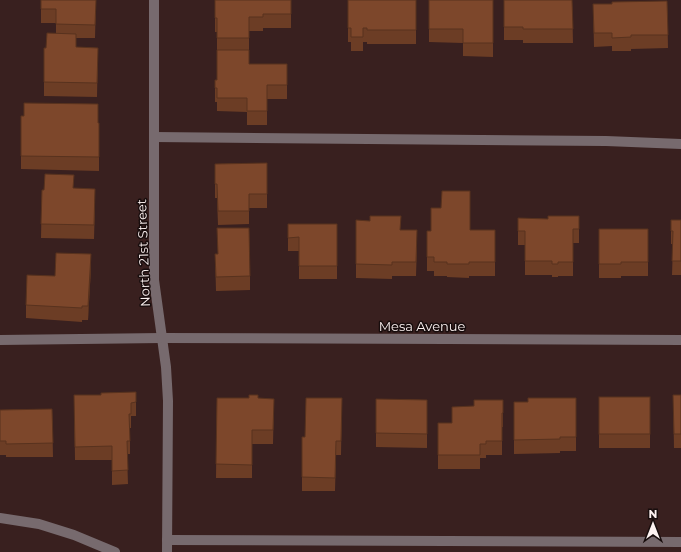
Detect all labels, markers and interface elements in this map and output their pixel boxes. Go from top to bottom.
street label: North 21st Street [133,199,153,307]
street label: Mesa Avenue [379,318,466,334]
north arrow [633,504,673,544]
text: N [649,507,657,521]

